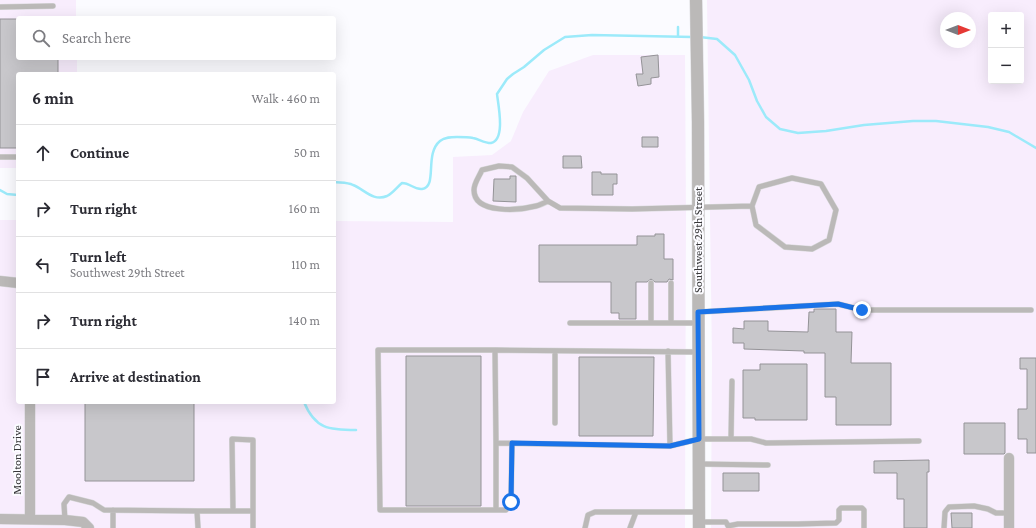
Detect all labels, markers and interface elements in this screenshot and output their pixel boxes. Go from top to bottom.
north arrow [940,12,976,48]
map controls [988,12,1024,84]
button: + [988,12,1024,48]
search box [16,16,336,60]
icon: search [30,27,52,49]
text: Search here [62,30,131,46]
button: − [988,48,1024,84]
text: 6 min [32,89,74,108]
text: Walk · 460 m [252,91,320,106]
icon: ahead [32,142,54,164]
text: Continue [70,145,129,161]
text: 50 m [294,145,320,160]
street label: Southwest 29th Street [691,186,705,293]
icon: right [32,198,54,220]
text: Turn right [70,201,137,217]
text: 160 m [289,201,320,216]
text: Turn left [70,249,126,265]
icon: left [32,254,54,276]
text: 110 m [291,257,320,272]
text: Southwest 29th Street [70,265,185,280]
route end [853,301,871,319]
icon: right [32,310,54,332]
text: Turn right [70,313,137,329]
text: 140 m [289,313,320,328]
icon: arrive [32,366,54,388]
text: Arrive at destination [70,369,201,385]
street label: Moolton Drive [10,425,24,495]
route start [502,493,520,511]

